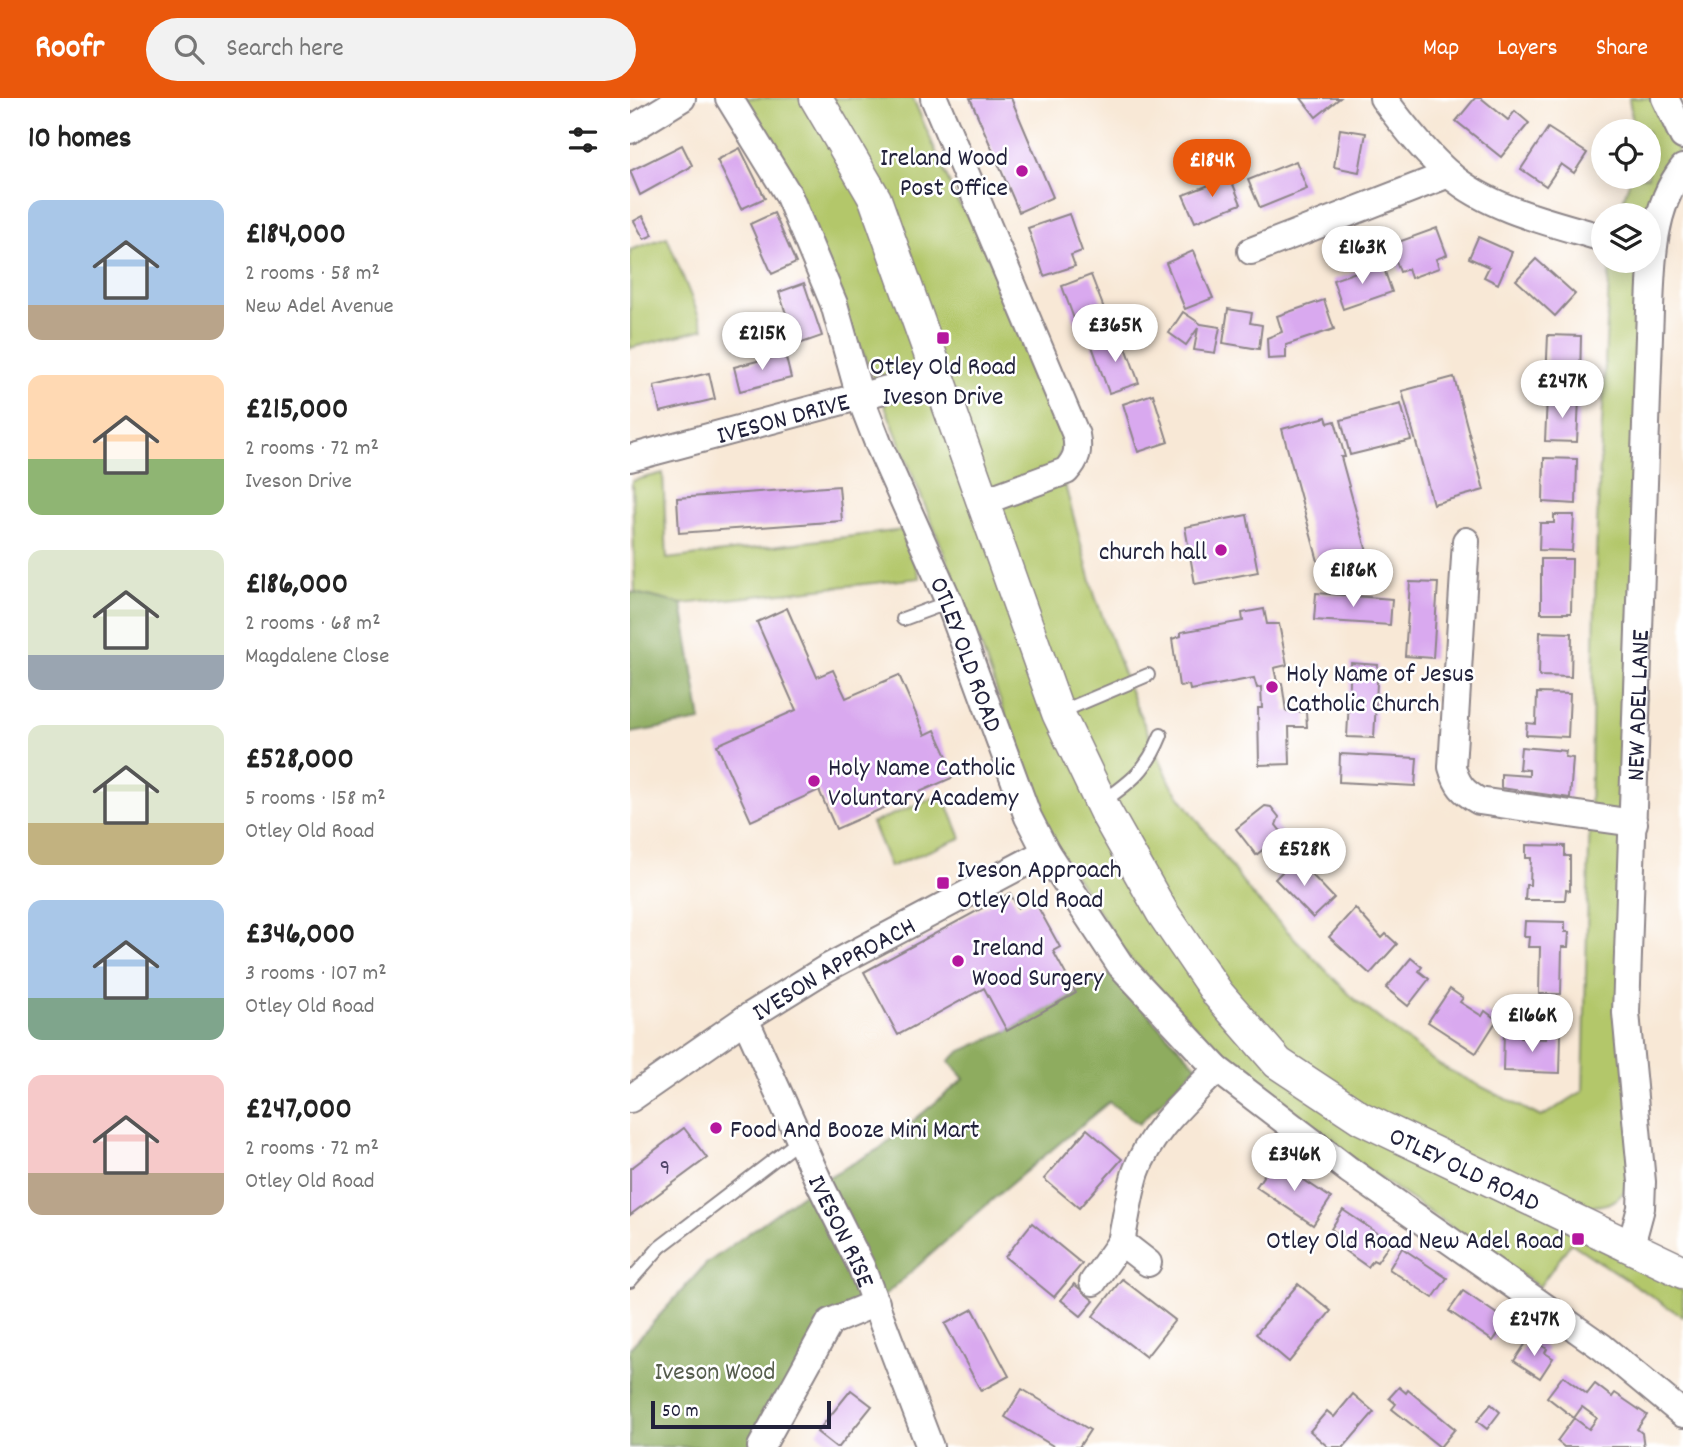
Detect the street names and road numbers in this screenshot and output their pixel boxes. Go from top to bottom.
street label: IVESON DRIVE [713,385,854,456]
street label: OTLEY OLD ROAD [918,571,1010,738]
street label: NEW ADEL LANE [1619,629,1661,782]
street label: IVESON APPROACH [746,909,923,1032]
street label: OTLEY OLD ROAD [1382,1119,1545,1223]
street label: IVESON RISE [796,1170,883,1294]

